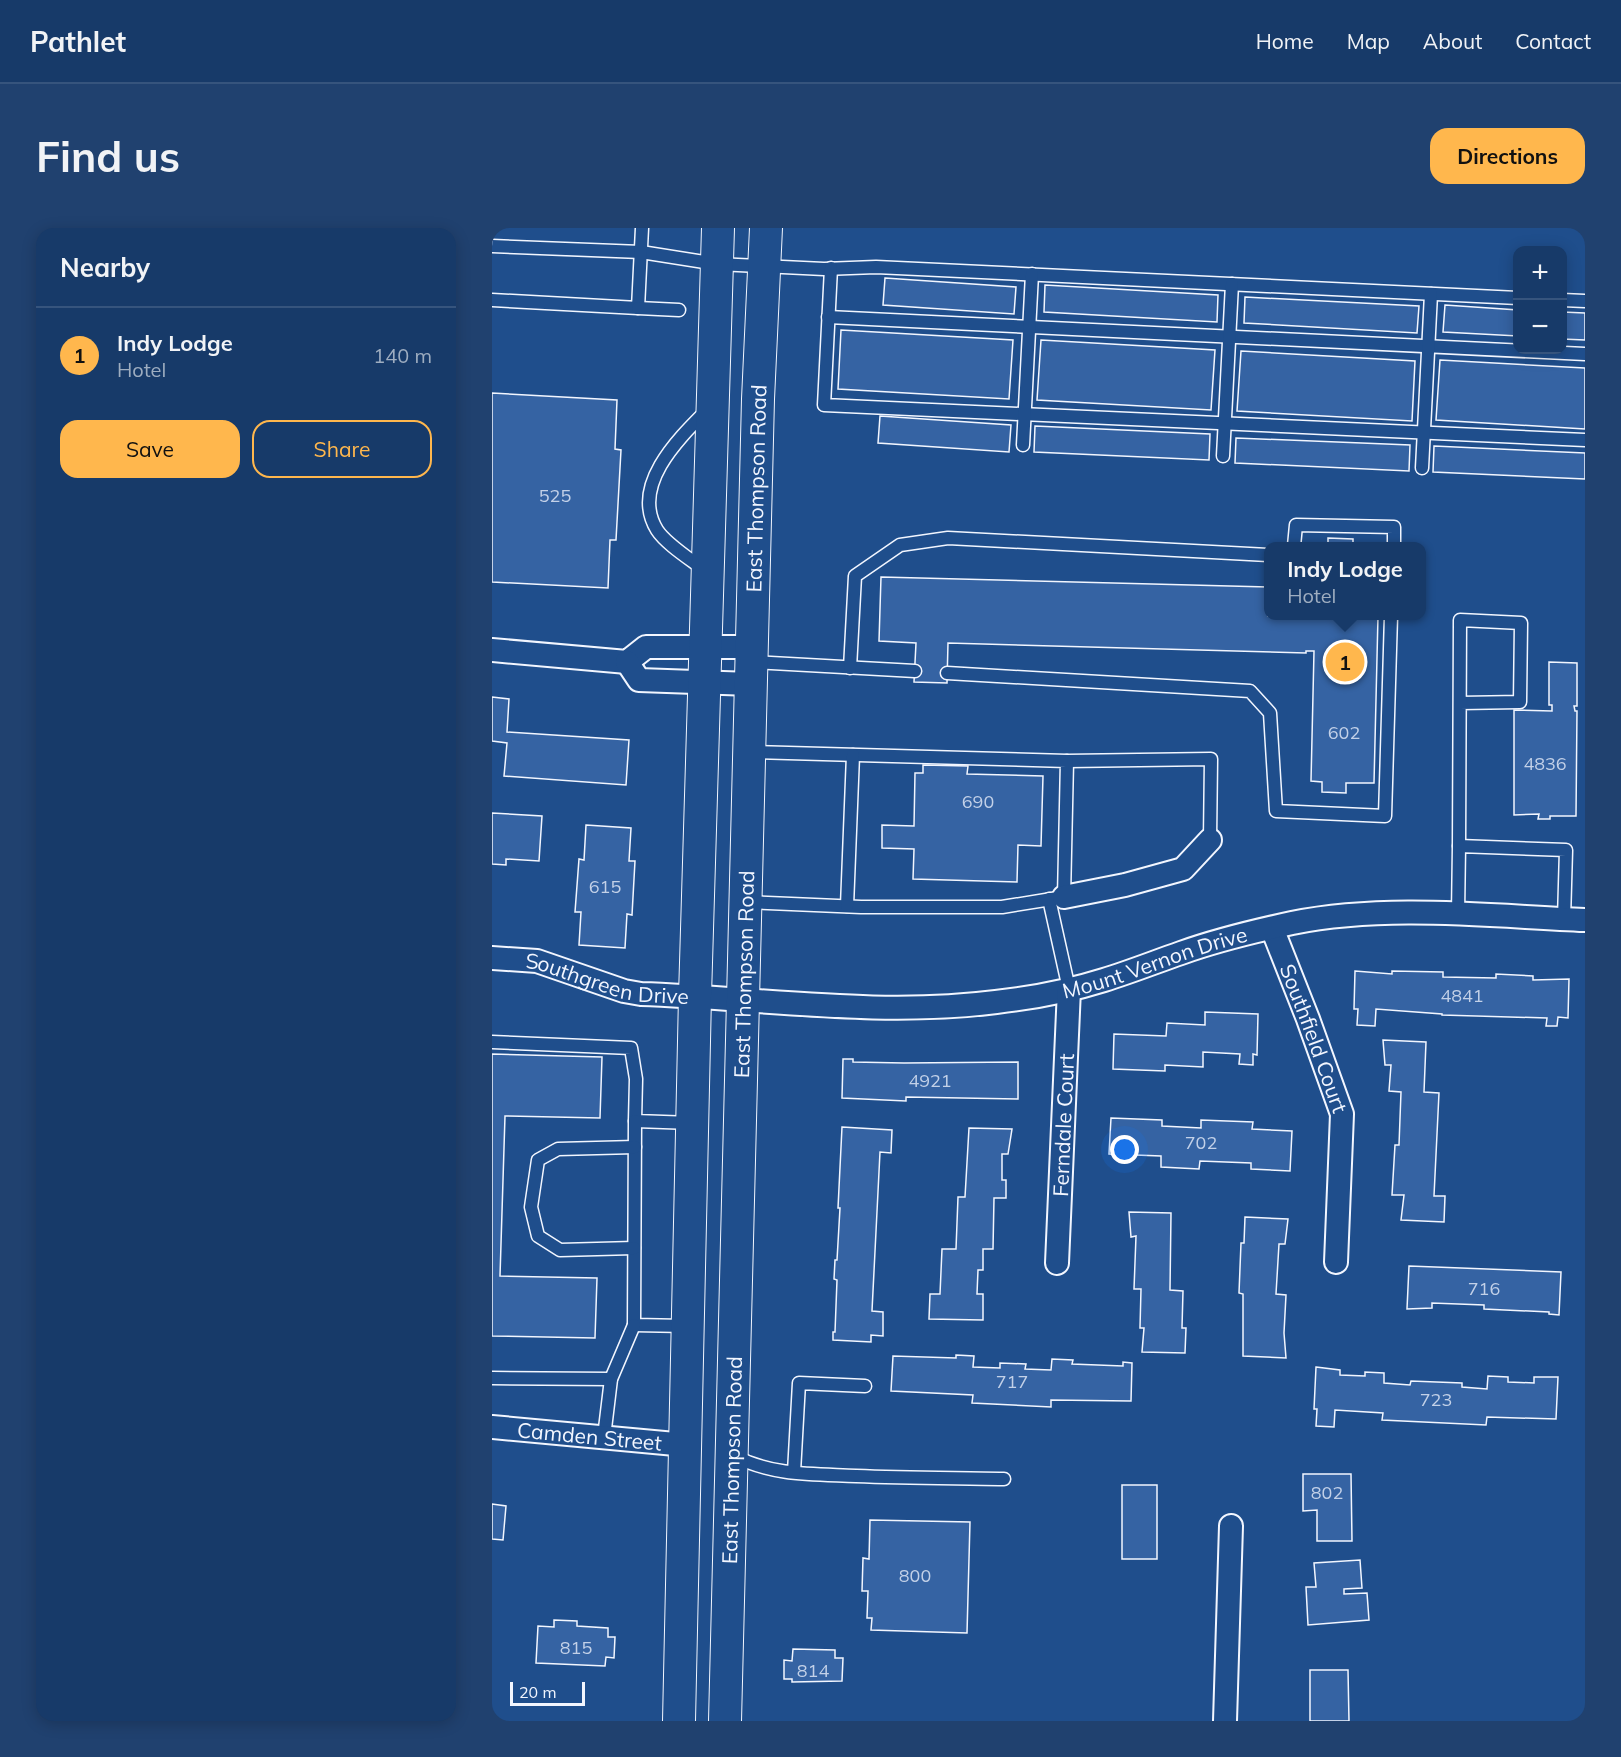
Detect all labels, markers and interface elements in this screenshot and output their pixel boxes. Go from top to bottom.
text: Pathlet [30,24,126,59]
text: Home [1256,28,1314,54]
text: Map [1347,28,1390,54]
text: About [1423,28,1482,54]
text: Contact [1515,28,1591,54]
button: Directions [1430,128,1585,184]
text: Find us [36,130,180,183]
map controls [1513,246,1567,354]
button: + [1513,246,1567,300]
text: Nearby [60,251,150,284]
button: − [1513,300,1567,354]
text: Indy Lodge [117,329,233,357]
text: 1 [74,343,86,368]
text: 140 m [373,343,432,368]
text: Hotel [117,357,166,382]
street label: East Thompson Road [740,384,772,593]
button: Save [60,420,240,478]
button: Share [252,420,432,478]
house number: 525 [539,484,571,507]
popup [1264,542,1426,620]
text: Indy Lodge [1287,555,1403,583]
text: Hotel [1287,583,1336,608]
pin: 1 [1326,640,1364,684]
house number: 602 [1328,721,1360,744]
house number: 4836 [1523,752,1567,775]
house number: 690 [962,790,994,813]
street label: East Thompson Road [728,870,759,1078]
house number: 615 [589,875,621,898]
street label: Mount Vernon Drive [1060,921,1250,1004]
street label: Southgreen Drive [525,947,690,1009]
street label: Southfield Court [1274,960,1353,1116]
house number: 4841 [1440,984,1484,1007]
street label: Ferndale Court [1047,1053,1079,1197]
house number: 4921 [908,1069,952,1092]
house number: 702 [1185,1131,1217,1154]
your location [1110,1135,1139,1164]
house number: 716 [1468,1277,1500,1300]
street label: East Thompson Road [716,1356,747,1564]
house number: 717 [996,1370,1028,1393]
house number: 723 [1420,1388,1452,1411]
street label: Camden Street [516,1416,663,1456]
house number: 802 [1311,1481,1343,1504]
house number: 800 [899,1564,931,1587]
house number: 815 [560,1636,592,1659]
house number: 814 [797,1659,829,1682]
scale bar [510,1679,585,1706]
text: 20 m [519,1682,556,1702]

